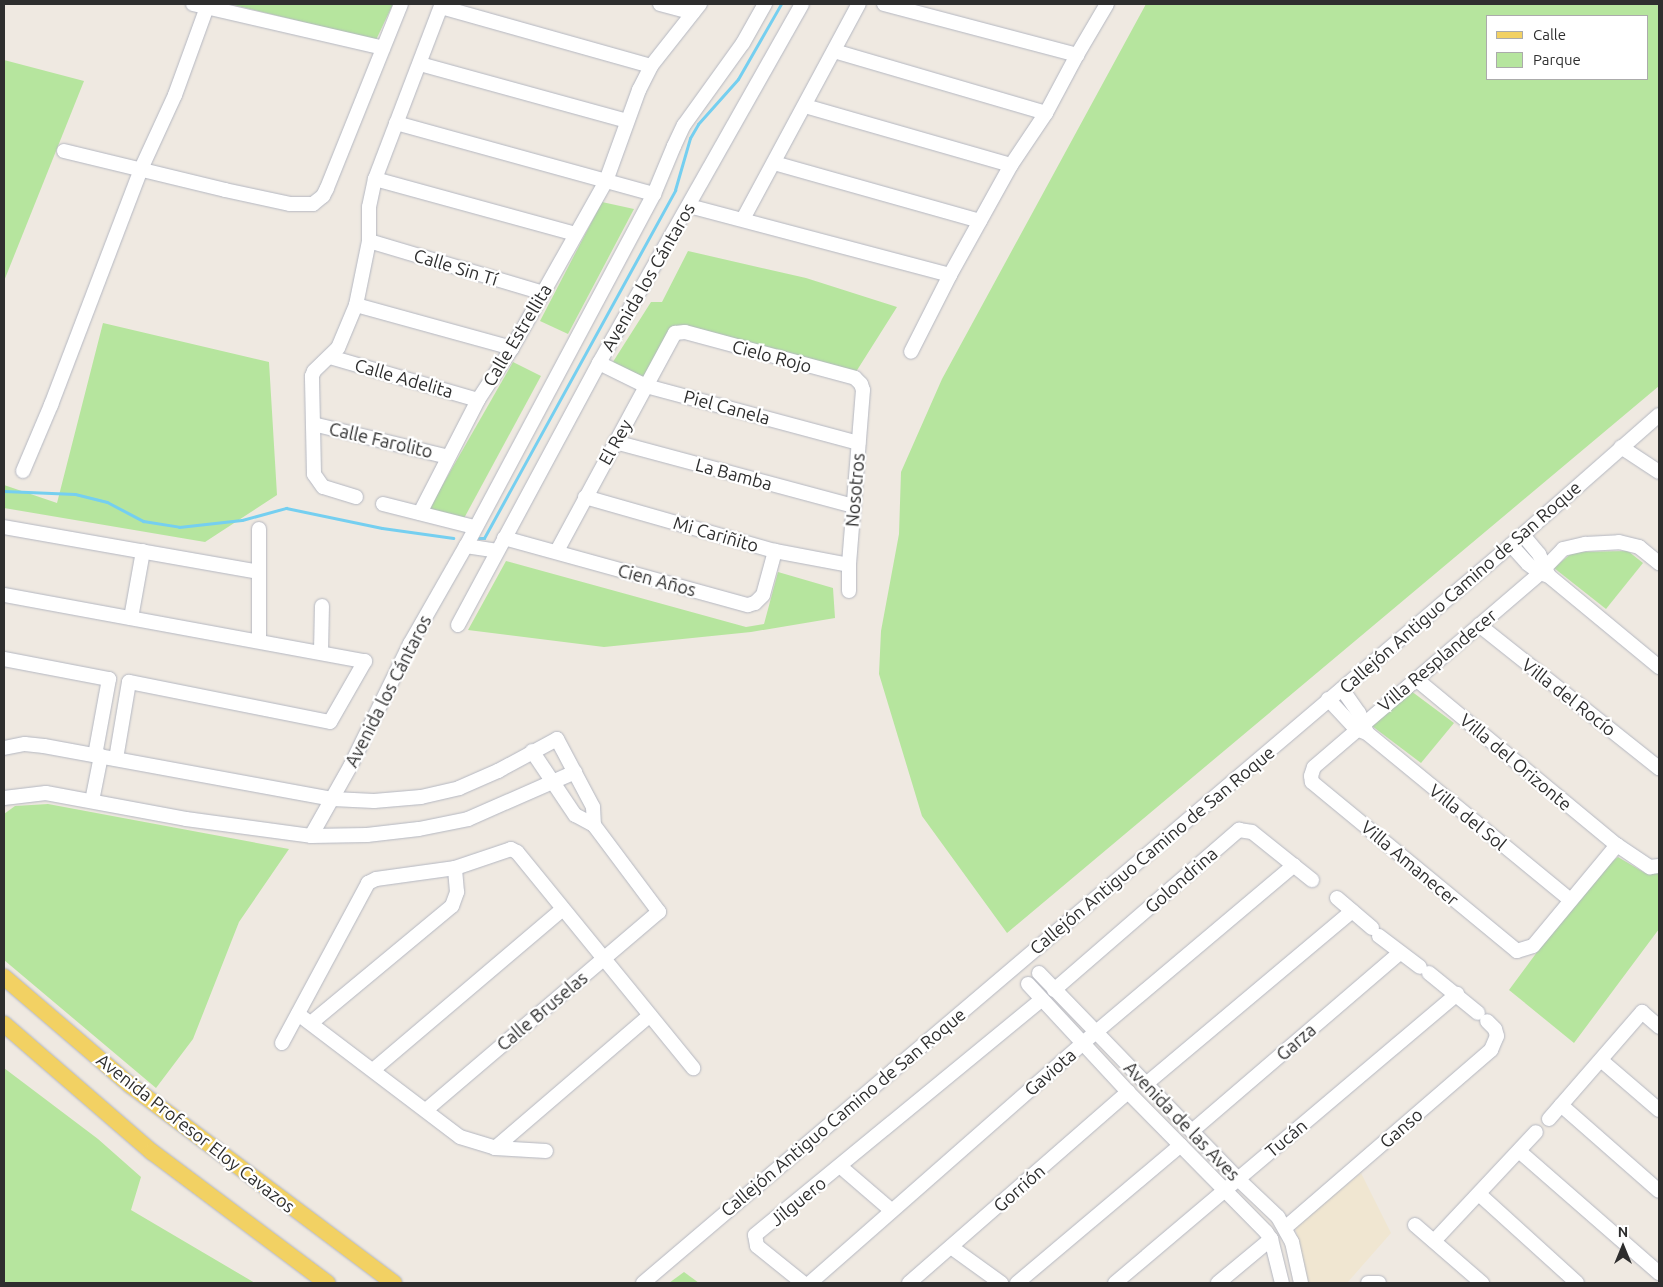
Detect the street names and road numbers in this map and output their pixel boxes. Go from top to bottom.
street label: Avenida los Cántaros [597,199,699,355]
street label: Calle Sin Tí [411,244,501,290]
street label: Calle Estrellita [478,280,556,390]
street label: Cielo Rojo [730,335,814,377]
street label: Calle Adelita [352,354,456,402]
street label: Piel Canela [681,385,773,429]
street label: El Rey [594,415,636,469]
street label: Calle Farolito [327,418,435,462]
street label: Nosotros [841,452,869,528]
street label: La Bamba [693,453,775,495]
street label: Callejón Antiguo Camino de San Roque [1335,476,1585,698]
street label: Mi Cariñito [671,512,761,556]
street label: Cien Años [616,559,698,601]
street label: Villa Resplandecer [1373,604,1501,716]
street label: Avenida los Cántaros [340,611,436,771]
street label: Villa del Rocío [1518,654,1620,740]
street label: Villa del Orizonte [1456,709,1576,815]
street label: Callejón Antiguo Camino de San Roque [1025,741,1279,959]
street label: Villa del Sol [1425,779,1511,855]
street label: Villa Amanecer [1357,816,1463,910]
street label: Golondrina [1140,843,1222,917]
street label: Calle Bruselas [492,967,592,1055]
street label: Callejón Antiguo Camino de San Roque [716,1003,970,1221]
street label: Garza [1272,1019,1320,1065]
street label: Gaviota [1020,1044,1080,1100]
street label: Avenida Profesor Eloy Cavazos [93,1049,299,1217]
street label: Avenida de las Aves [1120,1057,1244,1185]
street label: Ganso [1375,1104,1427,1152]
street label: Tucán [1261,1114,1311,1162]
street label: Gorrión [989,1160,1049,1216]
street label: Jilguero [766,1172,830,1230]

